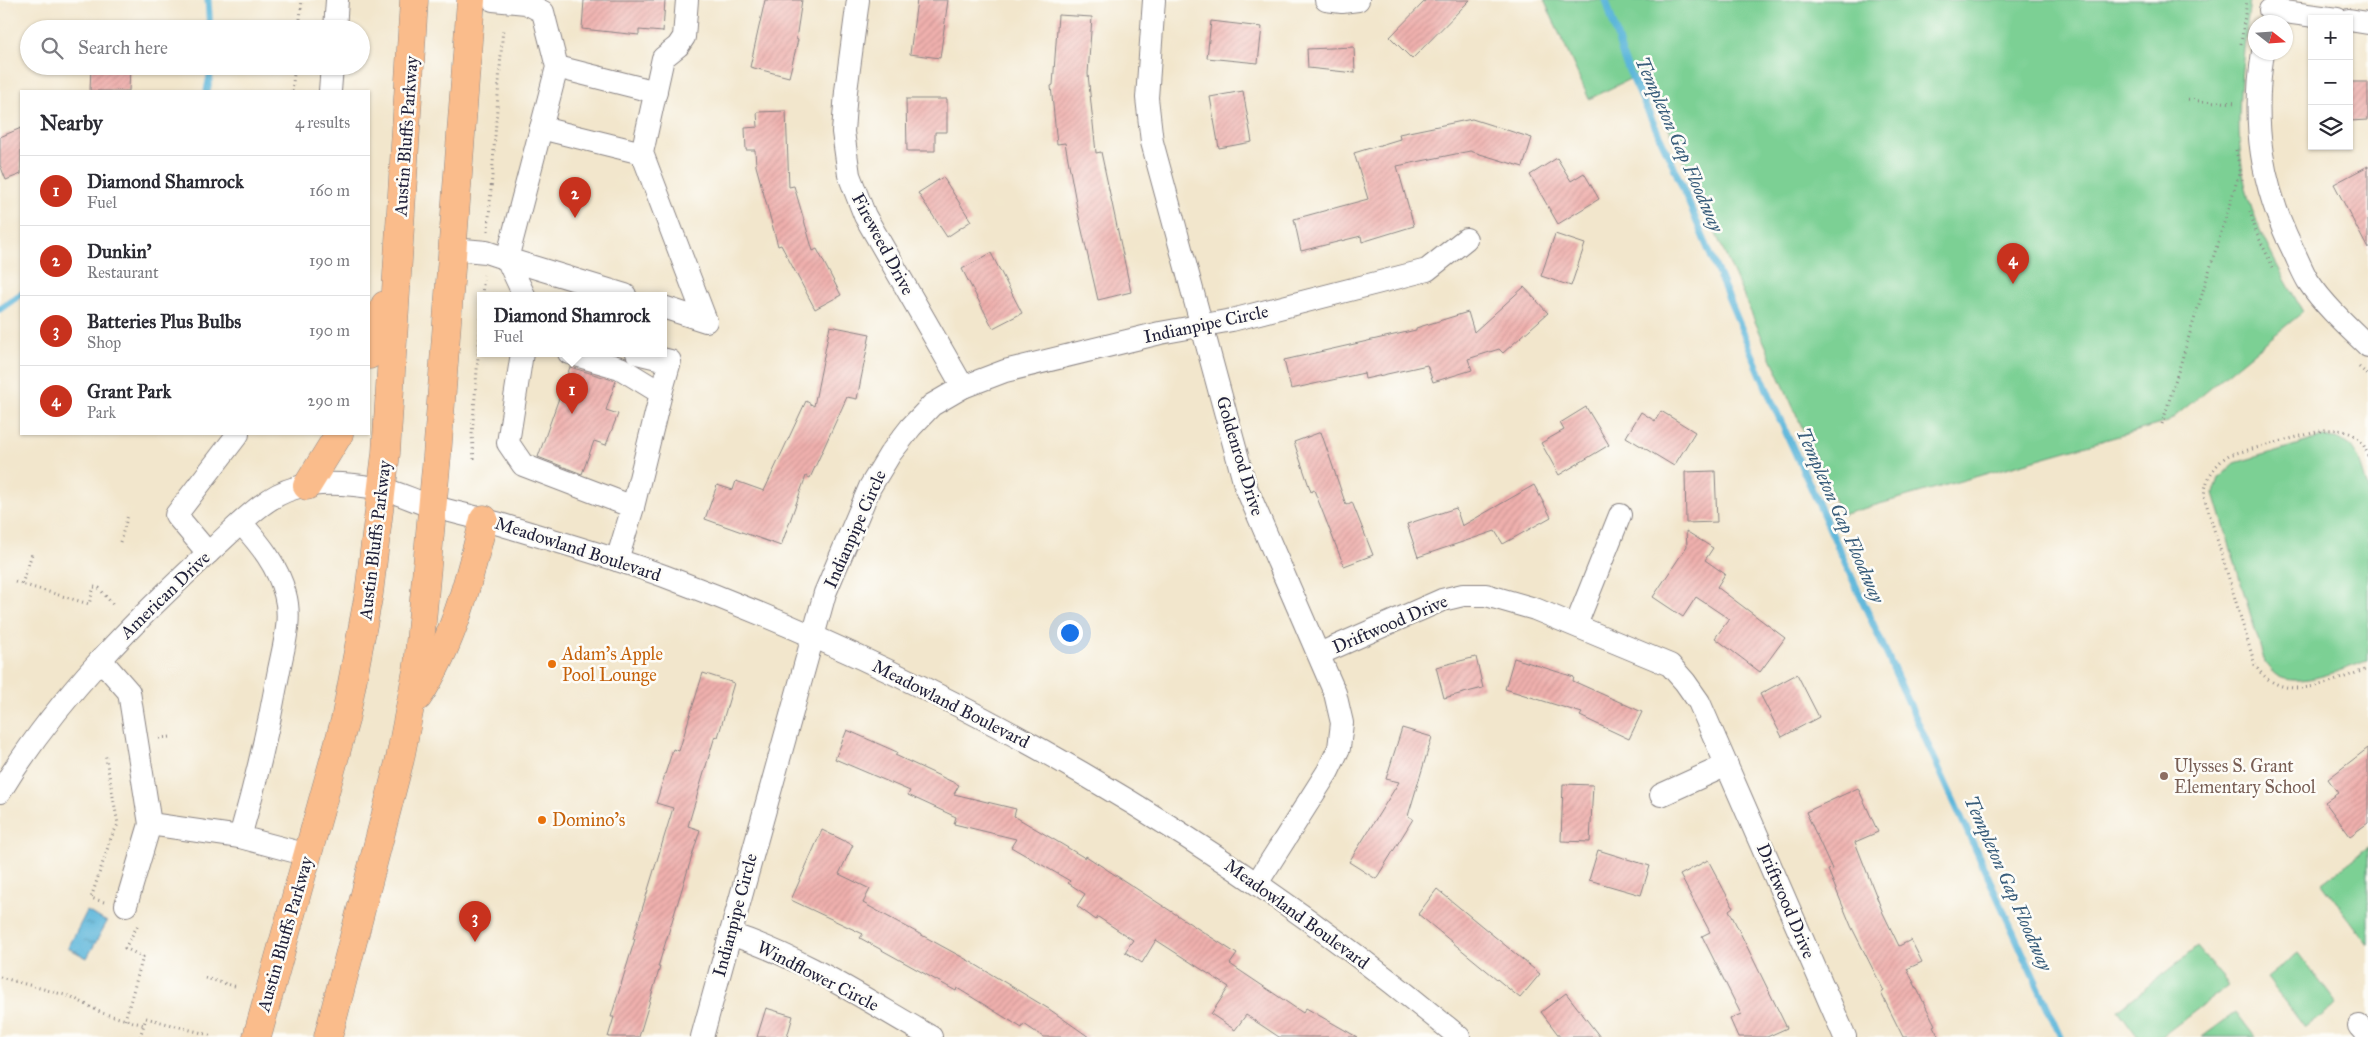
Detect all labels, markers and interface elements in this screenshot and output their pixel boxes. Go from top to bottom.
north arrow [2248,15,2293,60]
map controls [2308,15,2353,150]
button: + [2308,15,2353,60]
search box [20,20,370,75]
icon: search [38,34,66,62]
text: Search here [78,36,168,59]
water label: Templeton Gap Floodway [1630,53,1729,237]
street label: Austin Bluffs Parkway [389,55,423,218]
button: − [2308,60,2353,105]
button: layers [2308,105,2353,150]
text: Nearby [40,110,103,136]
text: 4 results [295,113,350,132]
text: Diamond Shamrock [87,170,244,193]
pin: 2 [559,177,591,218]
text: 1 [53,181,59,200]
text: 160 m [309,181,350,200]
street label: Fireweed Drive [847,189,919,299]
text: Fuel [87,193,117,212]
text: Dunkin' [87,240,151,263]
pin: 4 [1997,243,2029,284]
text: 2 [52,251,60,270]
text: 190 m [309,251,350,270]
text: Restaurant [87,263,159,282]
popup [477,292,667,357]
street label: Indianpipe Circle [1142,300,1270,348]
text: Diamond Shamrock [494,304,650,327]
text: Batteries Plus Bulbs [87,310,241,333]
text: 3 [53,321,59,340]
text: 190 m [309,321,350,340]
text: Fuel [494,327,523,346]
text: Shop [87,333,121,352]
pin: 1 [556,373,588,414]
text: Grant Park [87,380,171,403]
text: 4 [52,391,60,410]
text: 290 m [307,391,350,410]
street label: Goldenrod Drive [1211,394,1269,518]
text: Park [87,403,116,422]
water label: Templeton Gap Floodway [1791,424,1890,608]
street label: Austin Bluffs Parkway [354,458,396,622]
street label: Indianpipe Circle [819,467,891,591]
street label: Meadowland Boulevard [492,512,664,586]
street label: American Drive [115,547,215,644]
street label: Driftwood Drive [1329,590,1451,658]
your location [1057,620,1083,646]
place label: Adam's Apple Pool Lounge [561,643,663,687]
street label: Meadowland Boulevard [869,655,1033,753]
marker: Adam's Apple Pool Lounge [546,658,558,670]
place label: Ulysses S. Grant Elementary School [2174,755,2316,798]
marker: Ulysses S. Grant Elementary School [2158,770,2170,782]
water label: Templeton Gap Floodway [1959,792,2058,976]
place label: Domino's [552,809,625,831]
marker: Domino's [536,814,548,826]
street label: Driftwood Drive [1752,840,1820,962]
street label: Indianpipe Circle [708,851,762,979]
street label: Austin Bluffs Parkway [252,853,318,1015]
street label: Meadowland Boulevard [1220,854,1374,974]
pin: 3 [459,901,491,942]
street label: Windflower Circle [753,936,883,1016]

